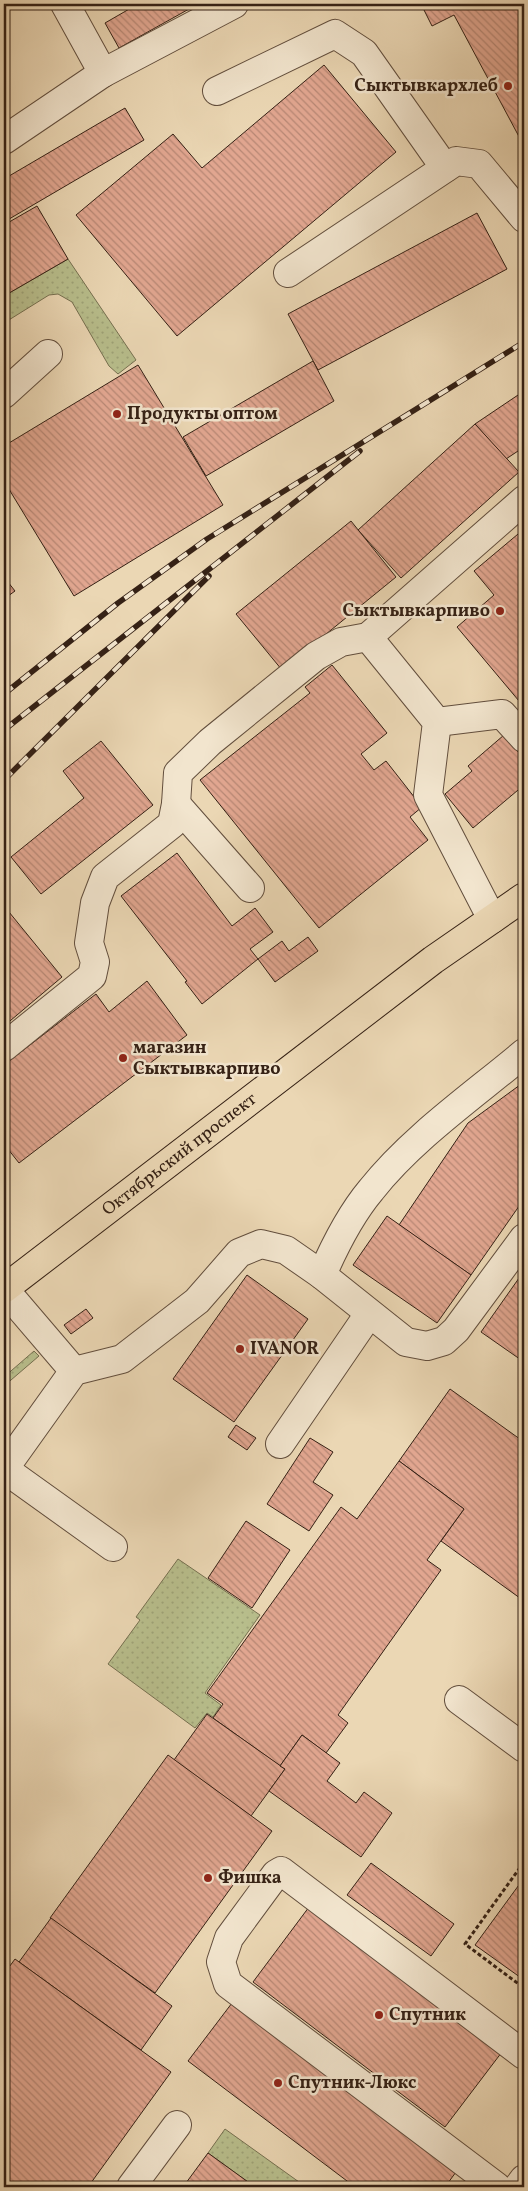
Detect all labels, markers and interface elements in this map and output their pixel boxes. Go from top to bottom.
place label: Сыктывкархлеб [354,74,498,99]
marker: Сыктывкархлеб [502,80,514,92]
place label: Продукты оптом [127,402,278,427]
marker: Продукты оптом [111,408,123,420]
place label: Сыктывкарпиво [342,599,490,624]
marker: Сыктывкарпиво [494,605,506,617]
place label: магазин Сыктывкарпиво [133,1036,281,1082]
marker: магазин Сыктывкарпиво [117,1052,129,1064]
street label: Октябрьский проспект [97,1087,262,1222]
place label: IVANOR [250,1337,319,1362]
marker: IVANOR [234,1343,246,1355]
place label: Фишка [218,1866,282,1891]
marker: Фишка [202,1872,214,1884]
place label: Спутник [389,2003,466,2028]
marker: Спутник [373,2009,385,2021]
place label: Спутник-Люкс [288,2071,416,2096]
marker: Спутник-Люкс [272,2077,284,2089]

